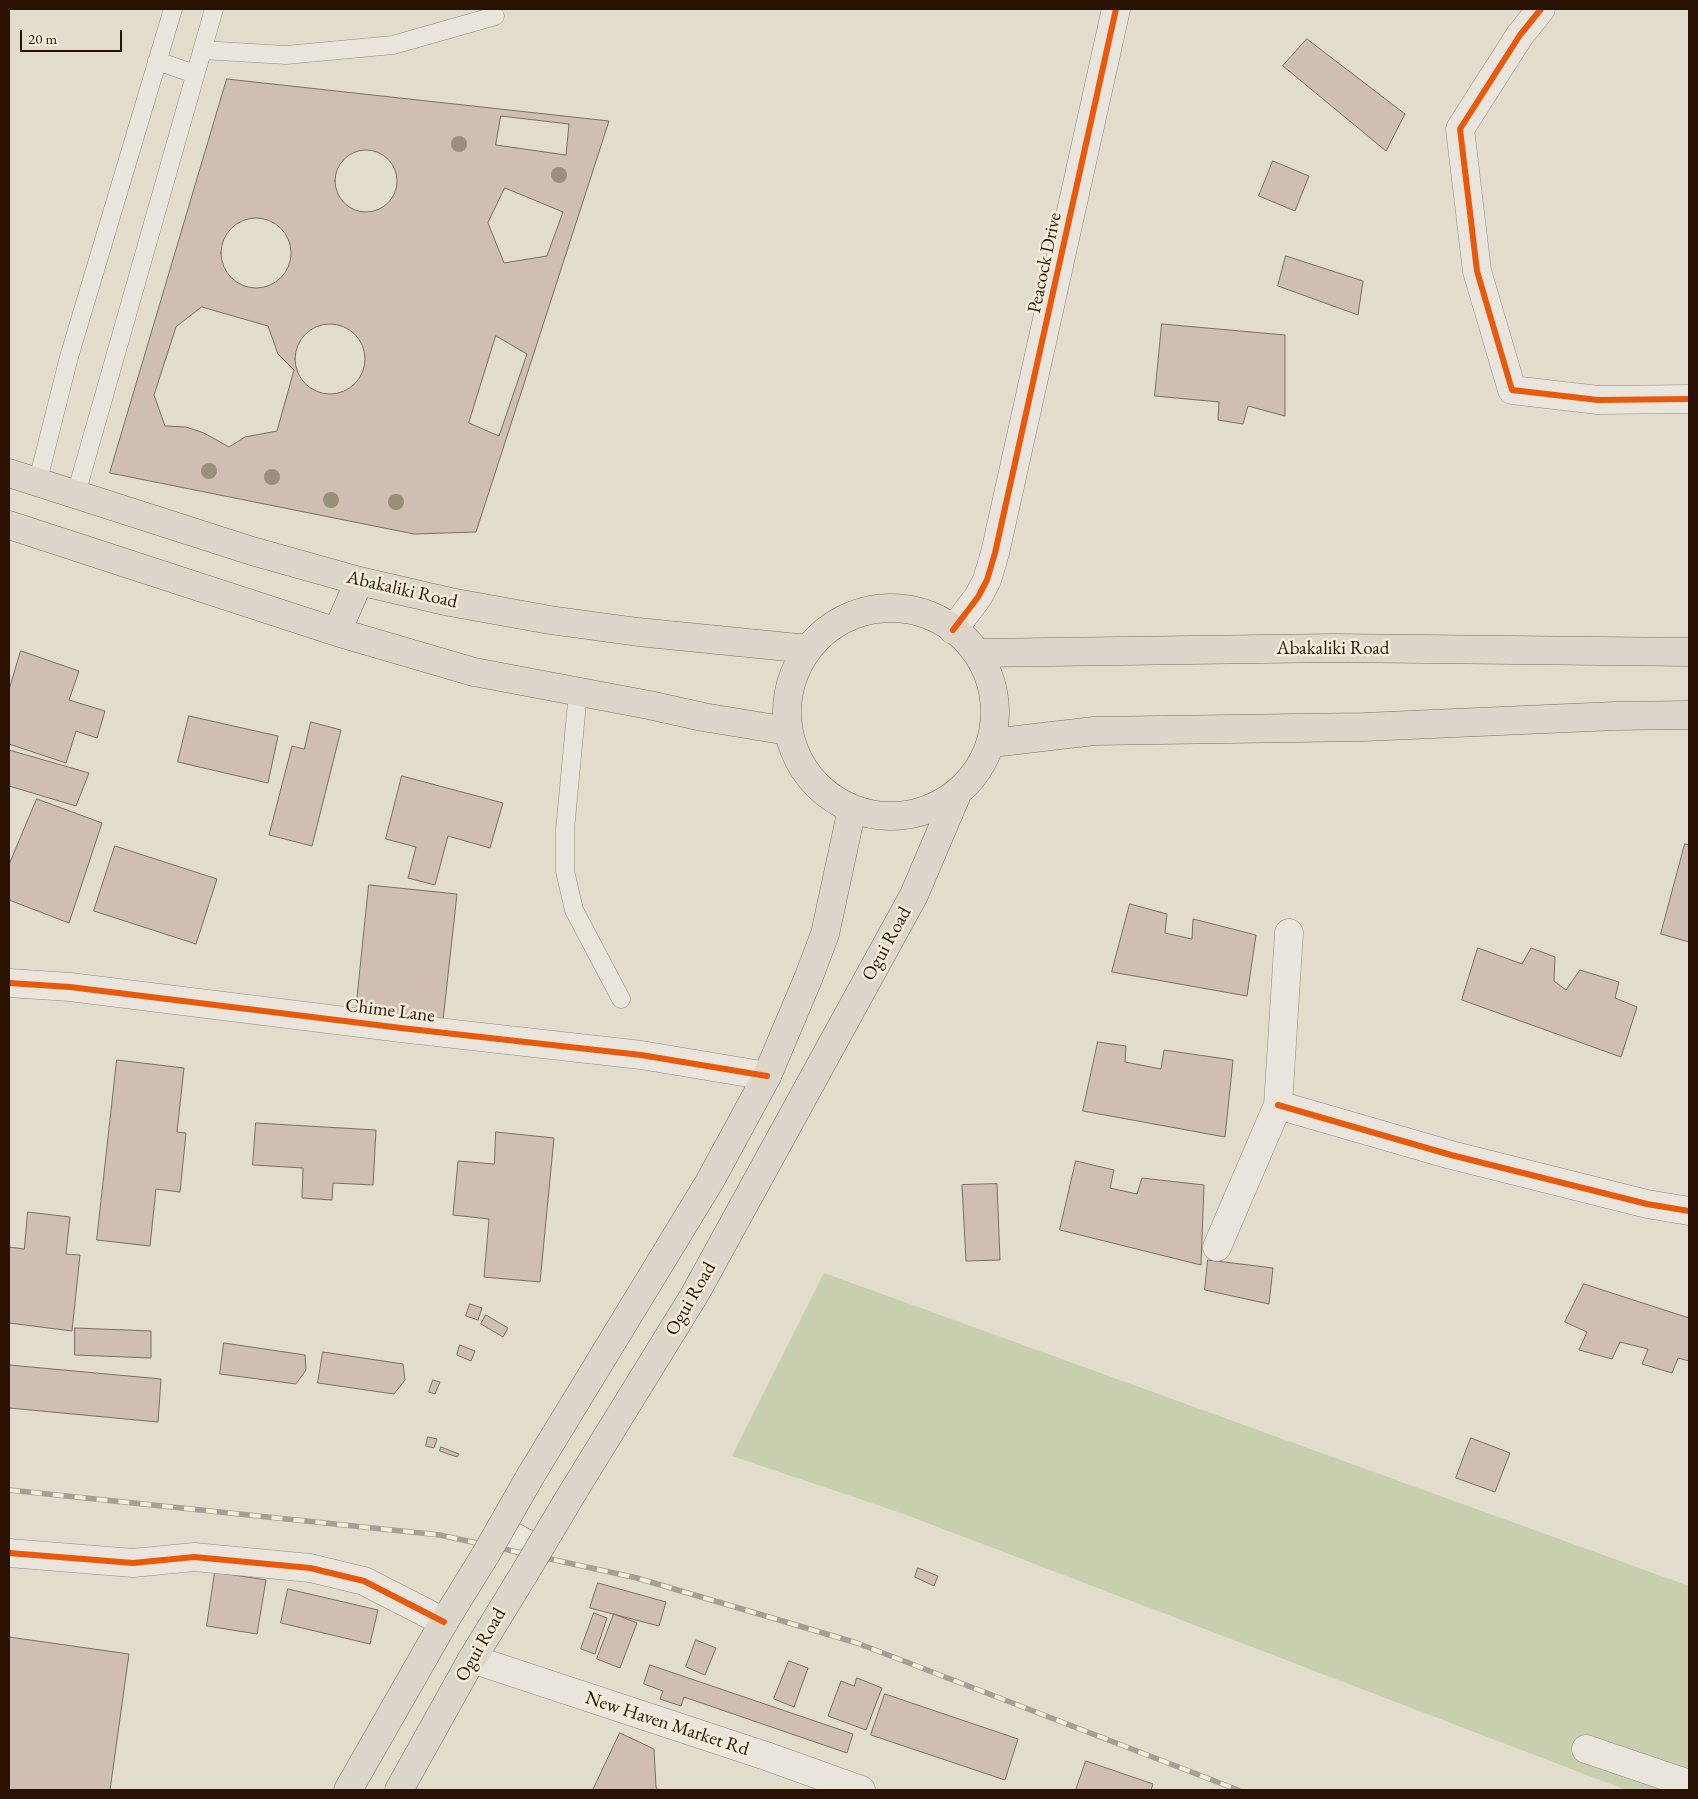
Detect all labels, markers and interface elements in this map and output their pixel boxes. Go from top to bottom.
scale bar [22,20,125,52]
text: 20 m [28,29,57,48]
street label: Peacock Drive [1023,211,1067,315]
street label: Abakaliki Road [344,566,460,614]
street label: Abakaliki Road [1277,638,1389,660]
street label: Ogui Road [857,903,917,985]
street label: Chime Lane [344,994,436,1028]
street label: Ogui Road [661,1258,721,1340]
street label: Ogui Road [451,1604,511,1686]
street label: New Haven Market Rd [582,1687,752,1761]

